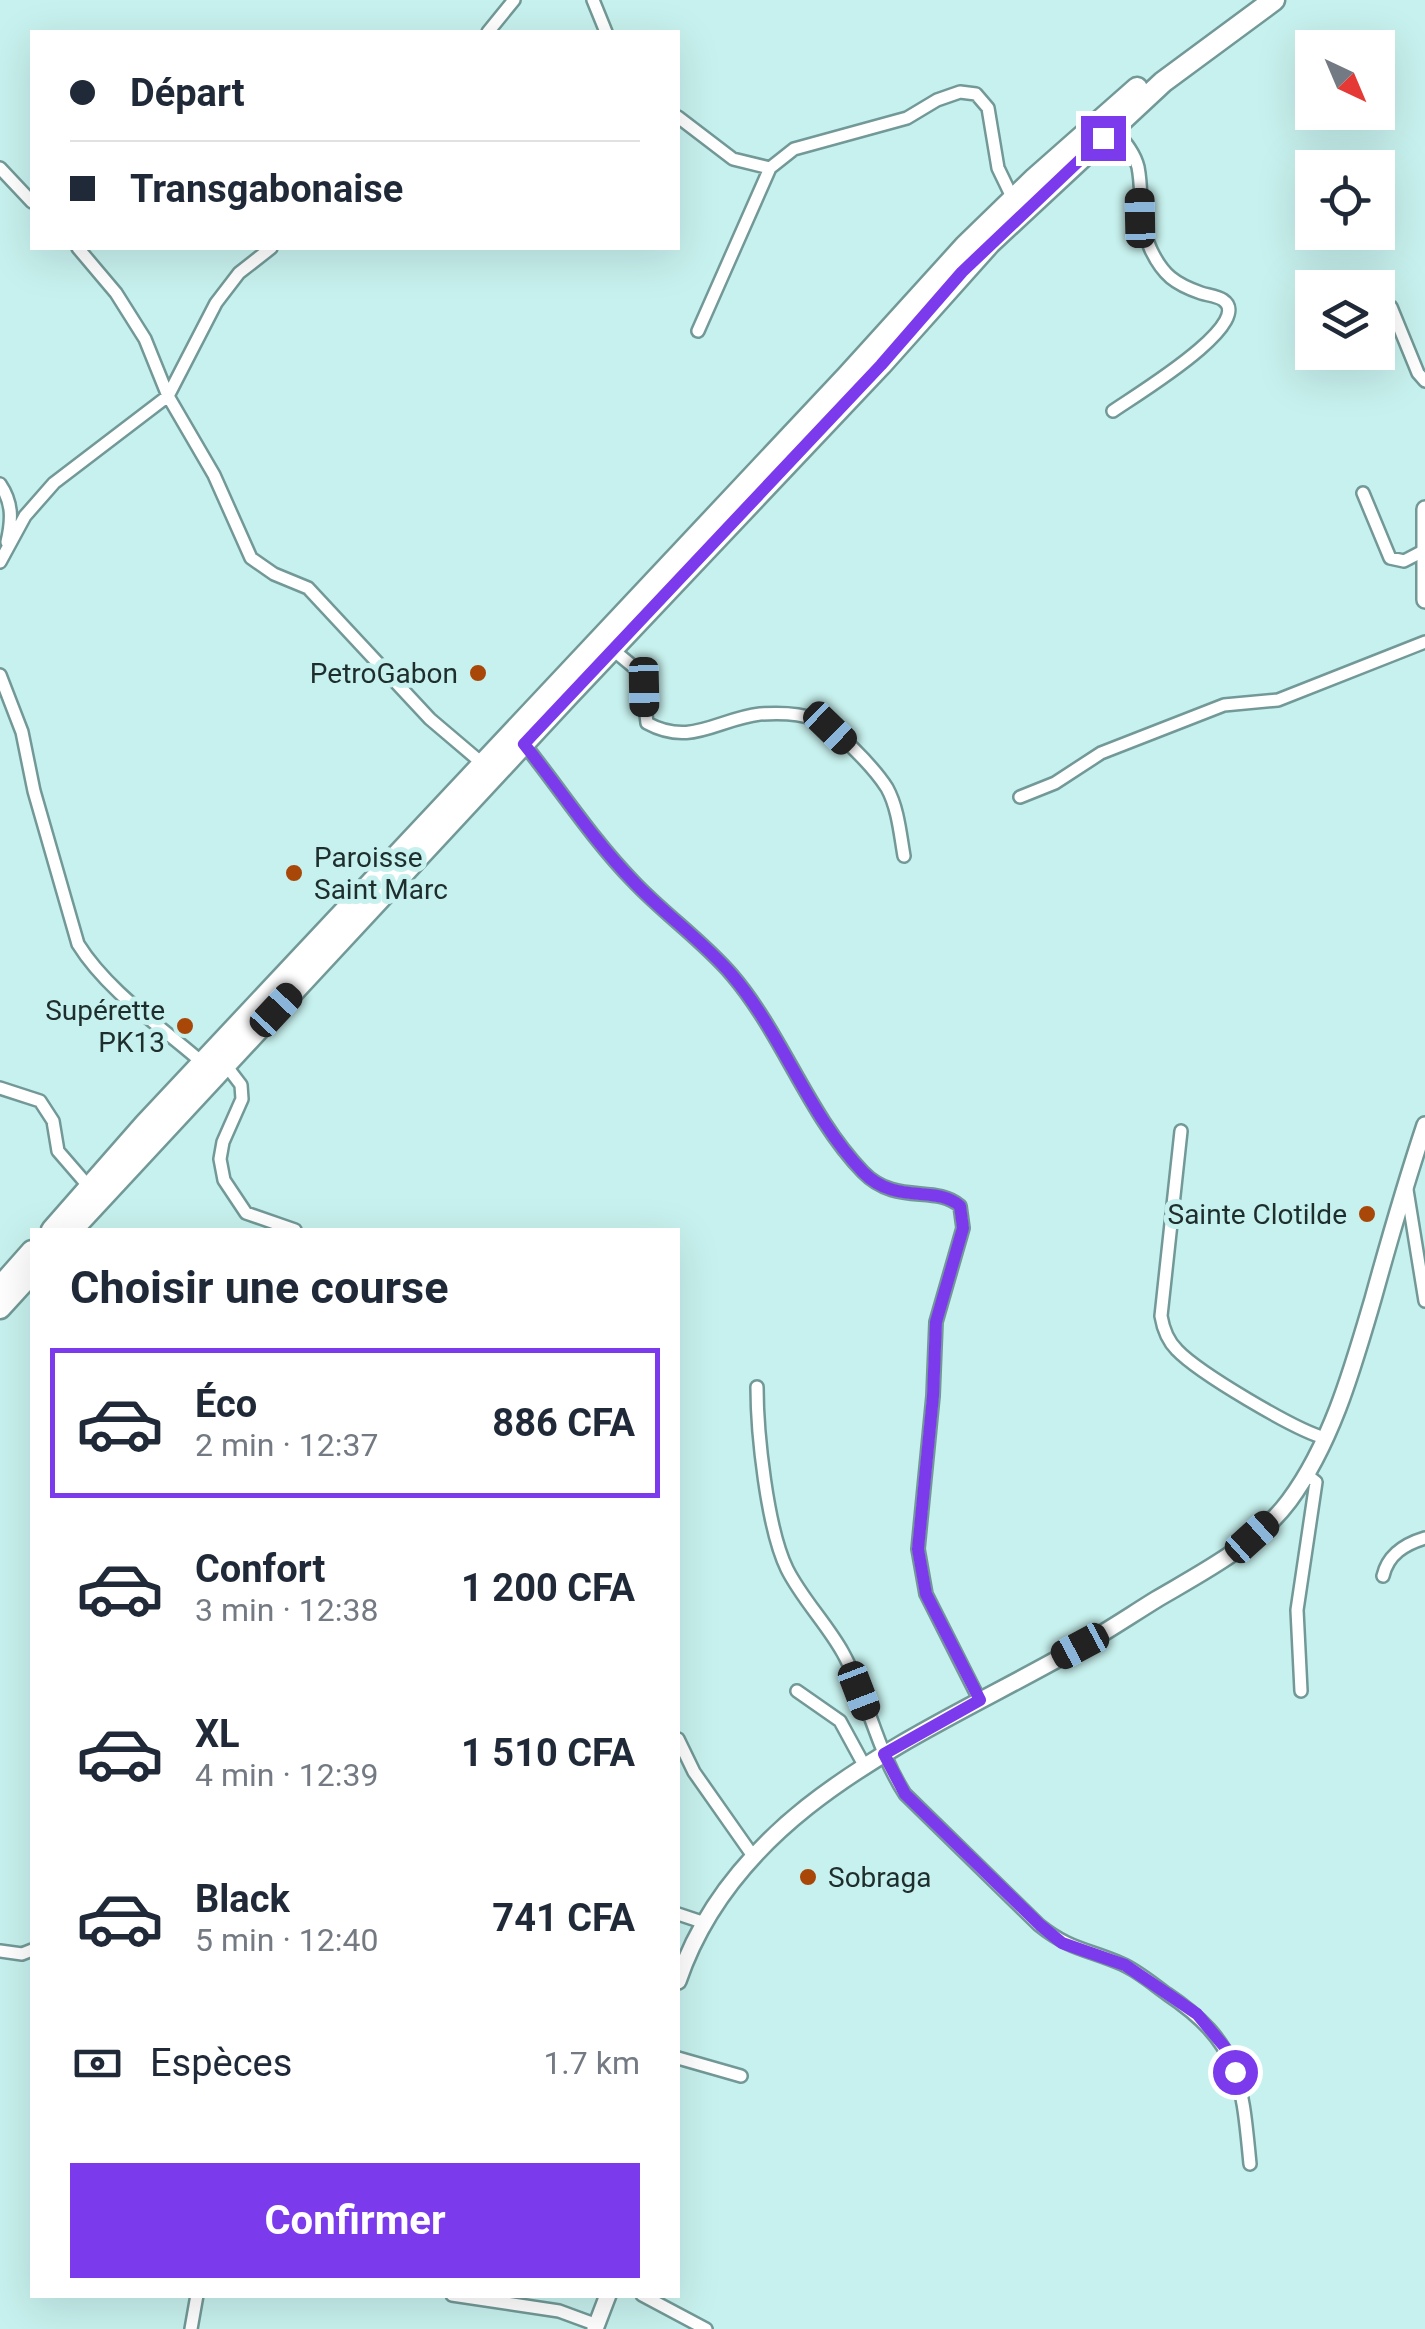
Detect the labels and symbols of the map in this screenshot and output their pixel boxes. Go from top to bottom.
north arrow [1295,30,1395,130]
route end [1081,116,1126,161]
car [1124,188,1156,248]
place label: PetroGabon [310,657,458,690]
car [628,657,660,717]
marker: PetroGabon [467,662,489,684]
car [798,696,862,760]
place label: Paroisse Saint Marc [314,841,448,906]
marker: Paroisse Saint Marc [283,862,305,884]
car [245,978,307,1042]
place label: Supérette PK13 [45,994,165,1059]
marker: Supérette PK13 [174,1015,196,1037]
place label: Sainte Clotilde [1168,1198,1347,1231]
marker: Sainte Clotilde [1356,1203,1378,1225]
car [1220,1506,1284,1568]
car [1046,1619,1114,1673]
car [834,1658,884,1724]
place label: Sobraga [828,1861,931,1894]
marker: Sobraga [797,1866,819,1888]
route start [1213,2050,1258,2095]

